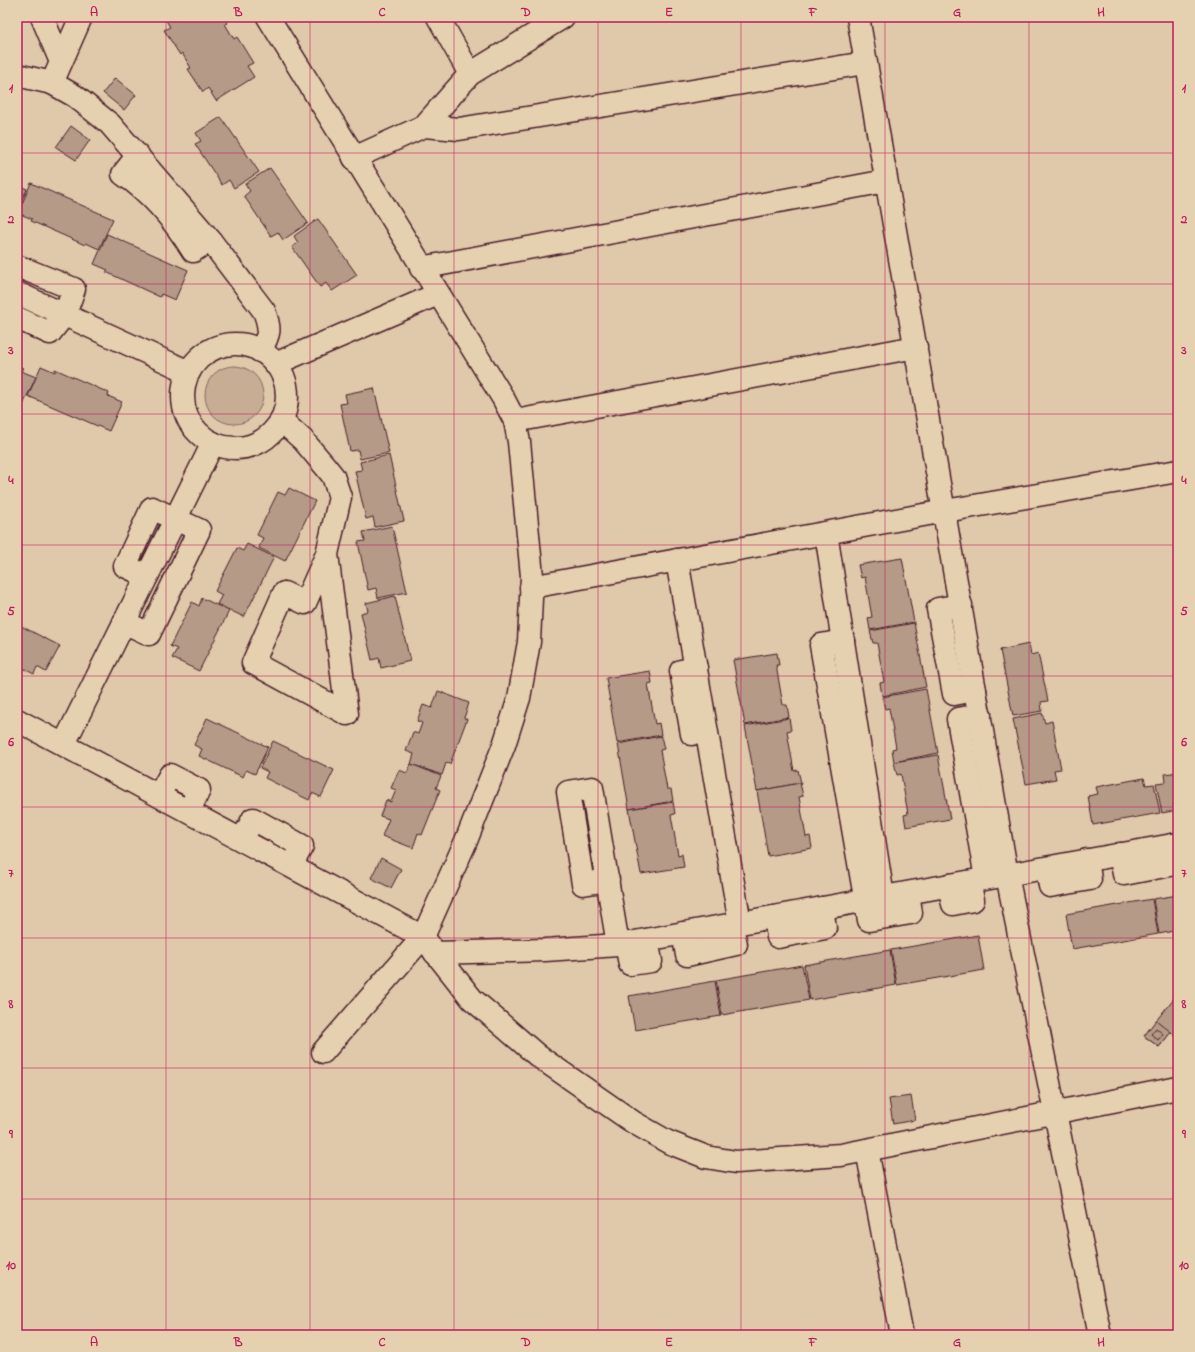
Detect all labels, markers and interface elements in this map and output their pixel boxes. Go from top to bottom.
text: A [90,3,98,22]
text: B [233,3,243,22]
text: C [378,3,386,22]
text: D [520,3,531,22]
text: E [665,3,673,22]
text: F [808,3,818,22]
text: G [953,3,961,22]
text: H [1097,3,1105,22]
text: 1 [9,79,14,98]
text: 1 [1182,79,1187,98]
text: 2 [7,210,15,229]
text: 2 [1180,210,1188,229]
text: 3 [7,341,14,360]
text: 3 [1180,341,1187,360]
text: 4 [7,471,14,490]
text: 4 [1180,471,1187,490]
text: 5 [7,602,15,621]
text: 5 [1180,602,1188,621]
text: 6 [7,733,14,752]
text: 6 [1180,733,1187,752]
text: 7 [8,864,14,883]
text: 7 [1181,864,1187,883]
text: 8 [8,995,14,1014]
text: 8 [1181,995,1187,1014]
text: 9 [8,1125,14,1144]
text: 9 [1181,1125,1187,1144]
text: 10 [6,1256,16,1275]
text: 10 [1179,1256,1189,1275]
text: A [90,1333,98,1352]
text: B [233,1333,243,1352]
text: C [378,1333,386,1352]
text: D [520,1333,531,1352]
text: E [665,1333,673,1352]
text: F [808,1333,818,1352]
text: G [953,1333,961,1352]
text: H [1097,1333,1105,1352]

